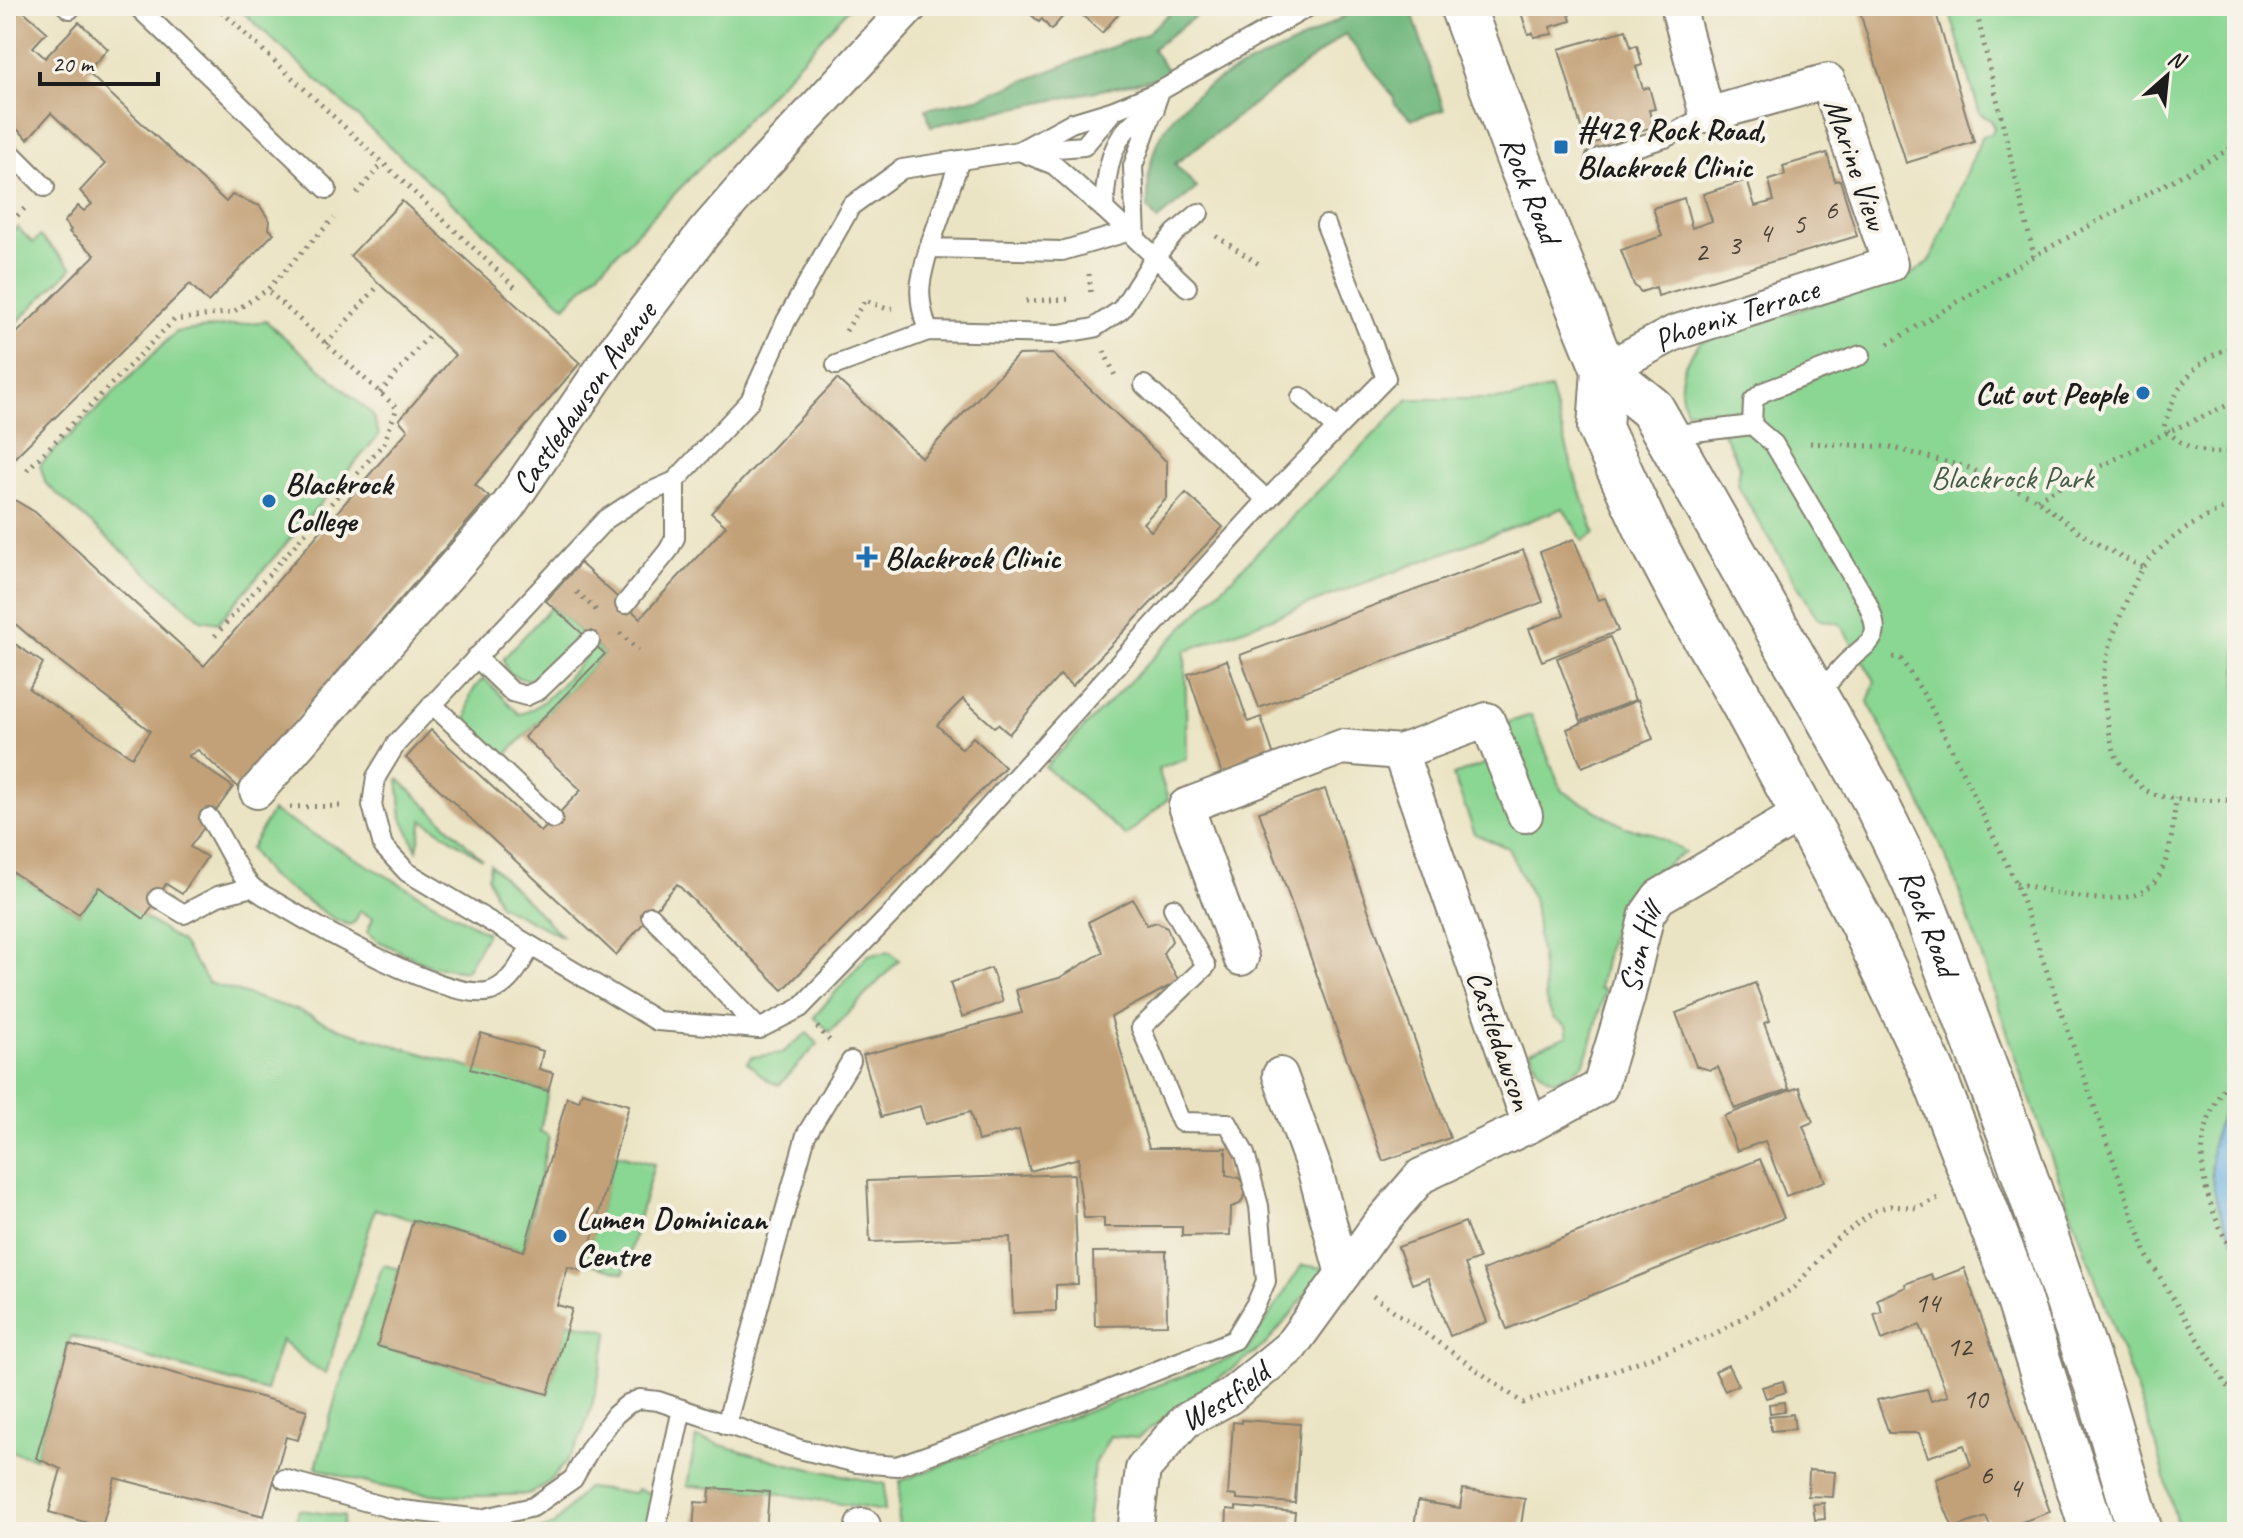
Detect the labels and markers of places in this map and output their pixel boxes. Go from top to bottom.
place label: #429 Rock Road, Blackrock Clinic [1577,109,1766,187]
marker: #429 Rock Road, Blackrock Clinic [1552,138,1570,156]
place label: Cut out People [1975,373,2129,414]
marker: Cut out People [2134,384,2152,402]
place label: Blackrock College [285,463,395,541]
marker: Blackrock College [260,492,278,510]
place label: Blackrock Clinic [885,537,1061,578]
marker: Blackrock Clinic [856,546,878,568]
place label: Lumen Dominican Centre [576,1198,769,1276]
marker: Lumen Dominican Centre [551,1227,569,1245]

